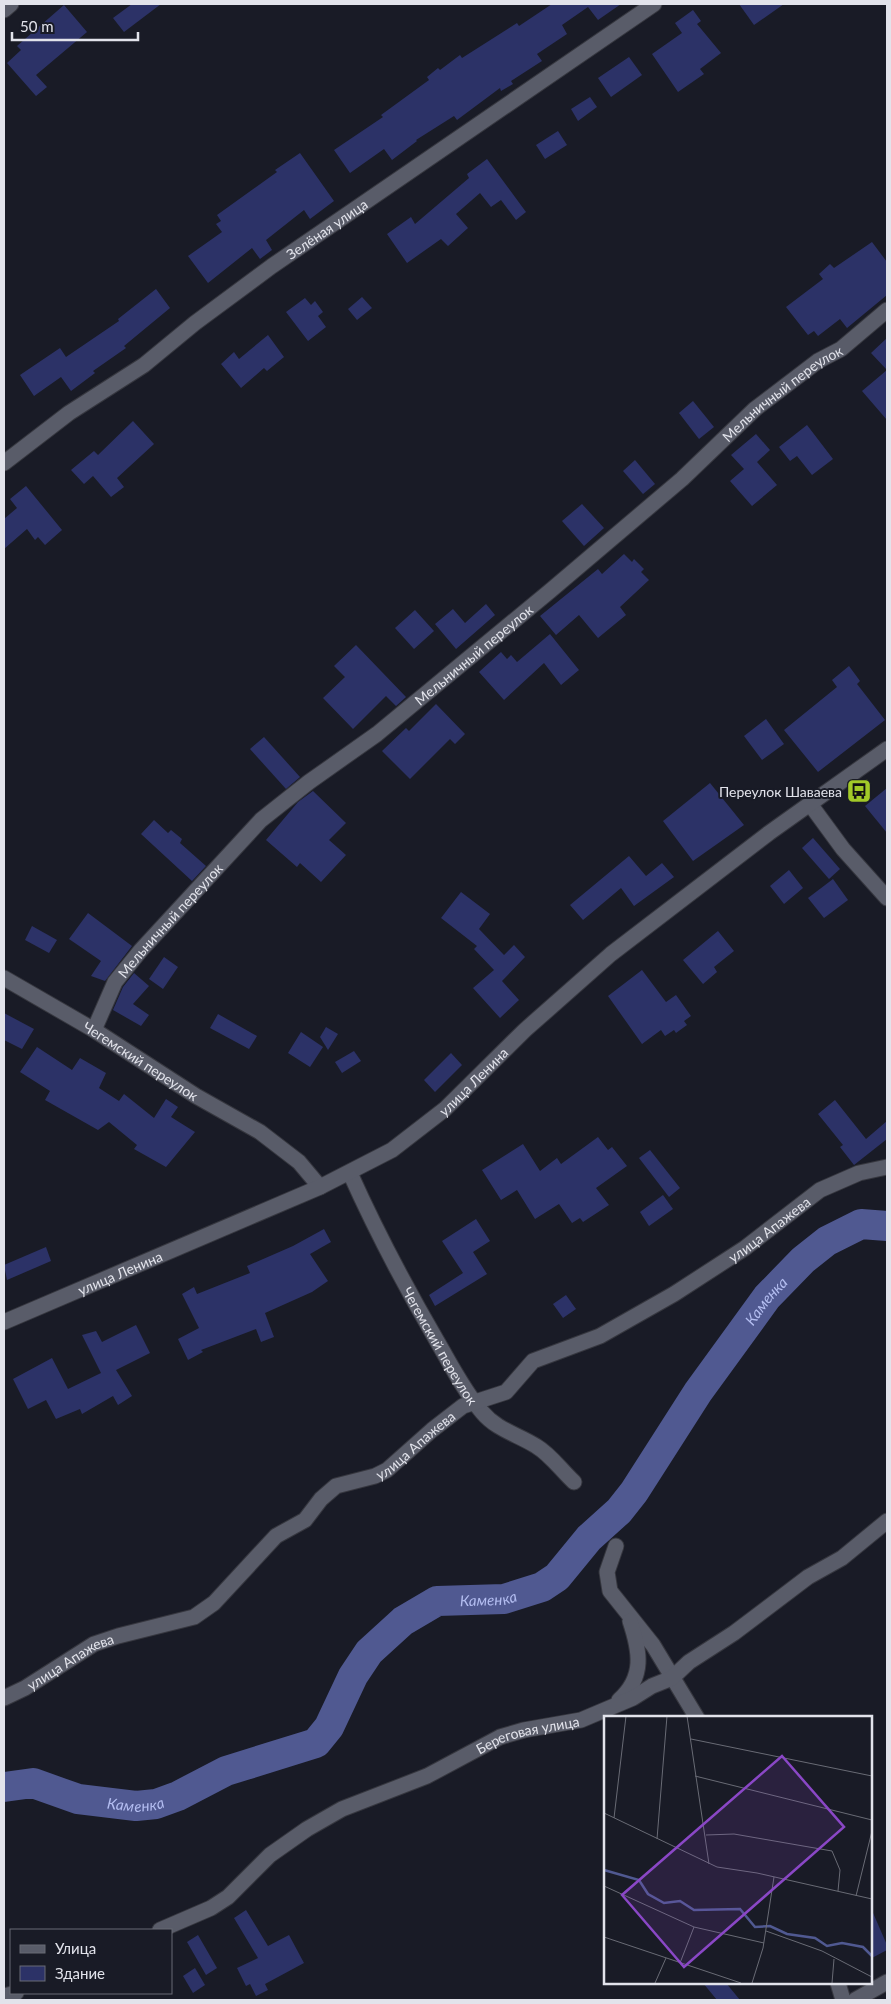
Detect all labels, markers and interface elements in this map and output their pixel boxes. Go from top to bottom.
scale bar [12,10,139,42]
text: 50 m [20,17,54,35]
street label: Зелёная улица [283,195,370,262]
street label: Мельничный переулок [718,341,846,445]
street label: Мельничный переулок [411,600,536,708]
bus stop icon: Переулок Шаваева [846,778,872,804]
place label: Переулок Шаваева [719,783,842,800]
street label: Мельничный переулок [114,859,226,981]
street label: Чегемский переулок [81,1017,202,1104]
street label: улица Ленина [435,1044,511,1119]
street label: улица Апажева [725,1192,813,1265]
street label: улица Ленина [75,1247,165,1298]
water label: Каменка [741,1273,791,1328]
street label: Чегемский переулок [400,1284,482,1408]
street label: улица Апажева [373,1407,458,1483]
water label: Каменка [460,1586,519,1609]
street label: улица Апажева [23,1630,116,1693]
street label: Береговая улица [473,1712,581,1757]
inset map [604,1716,871,1984]
water label: Каменка [106,1793,167,1815]
legend [10,1929,172,1994]
text: Улица [55,1939,96,1957]
text: Здание [55,1964,105,1982]

